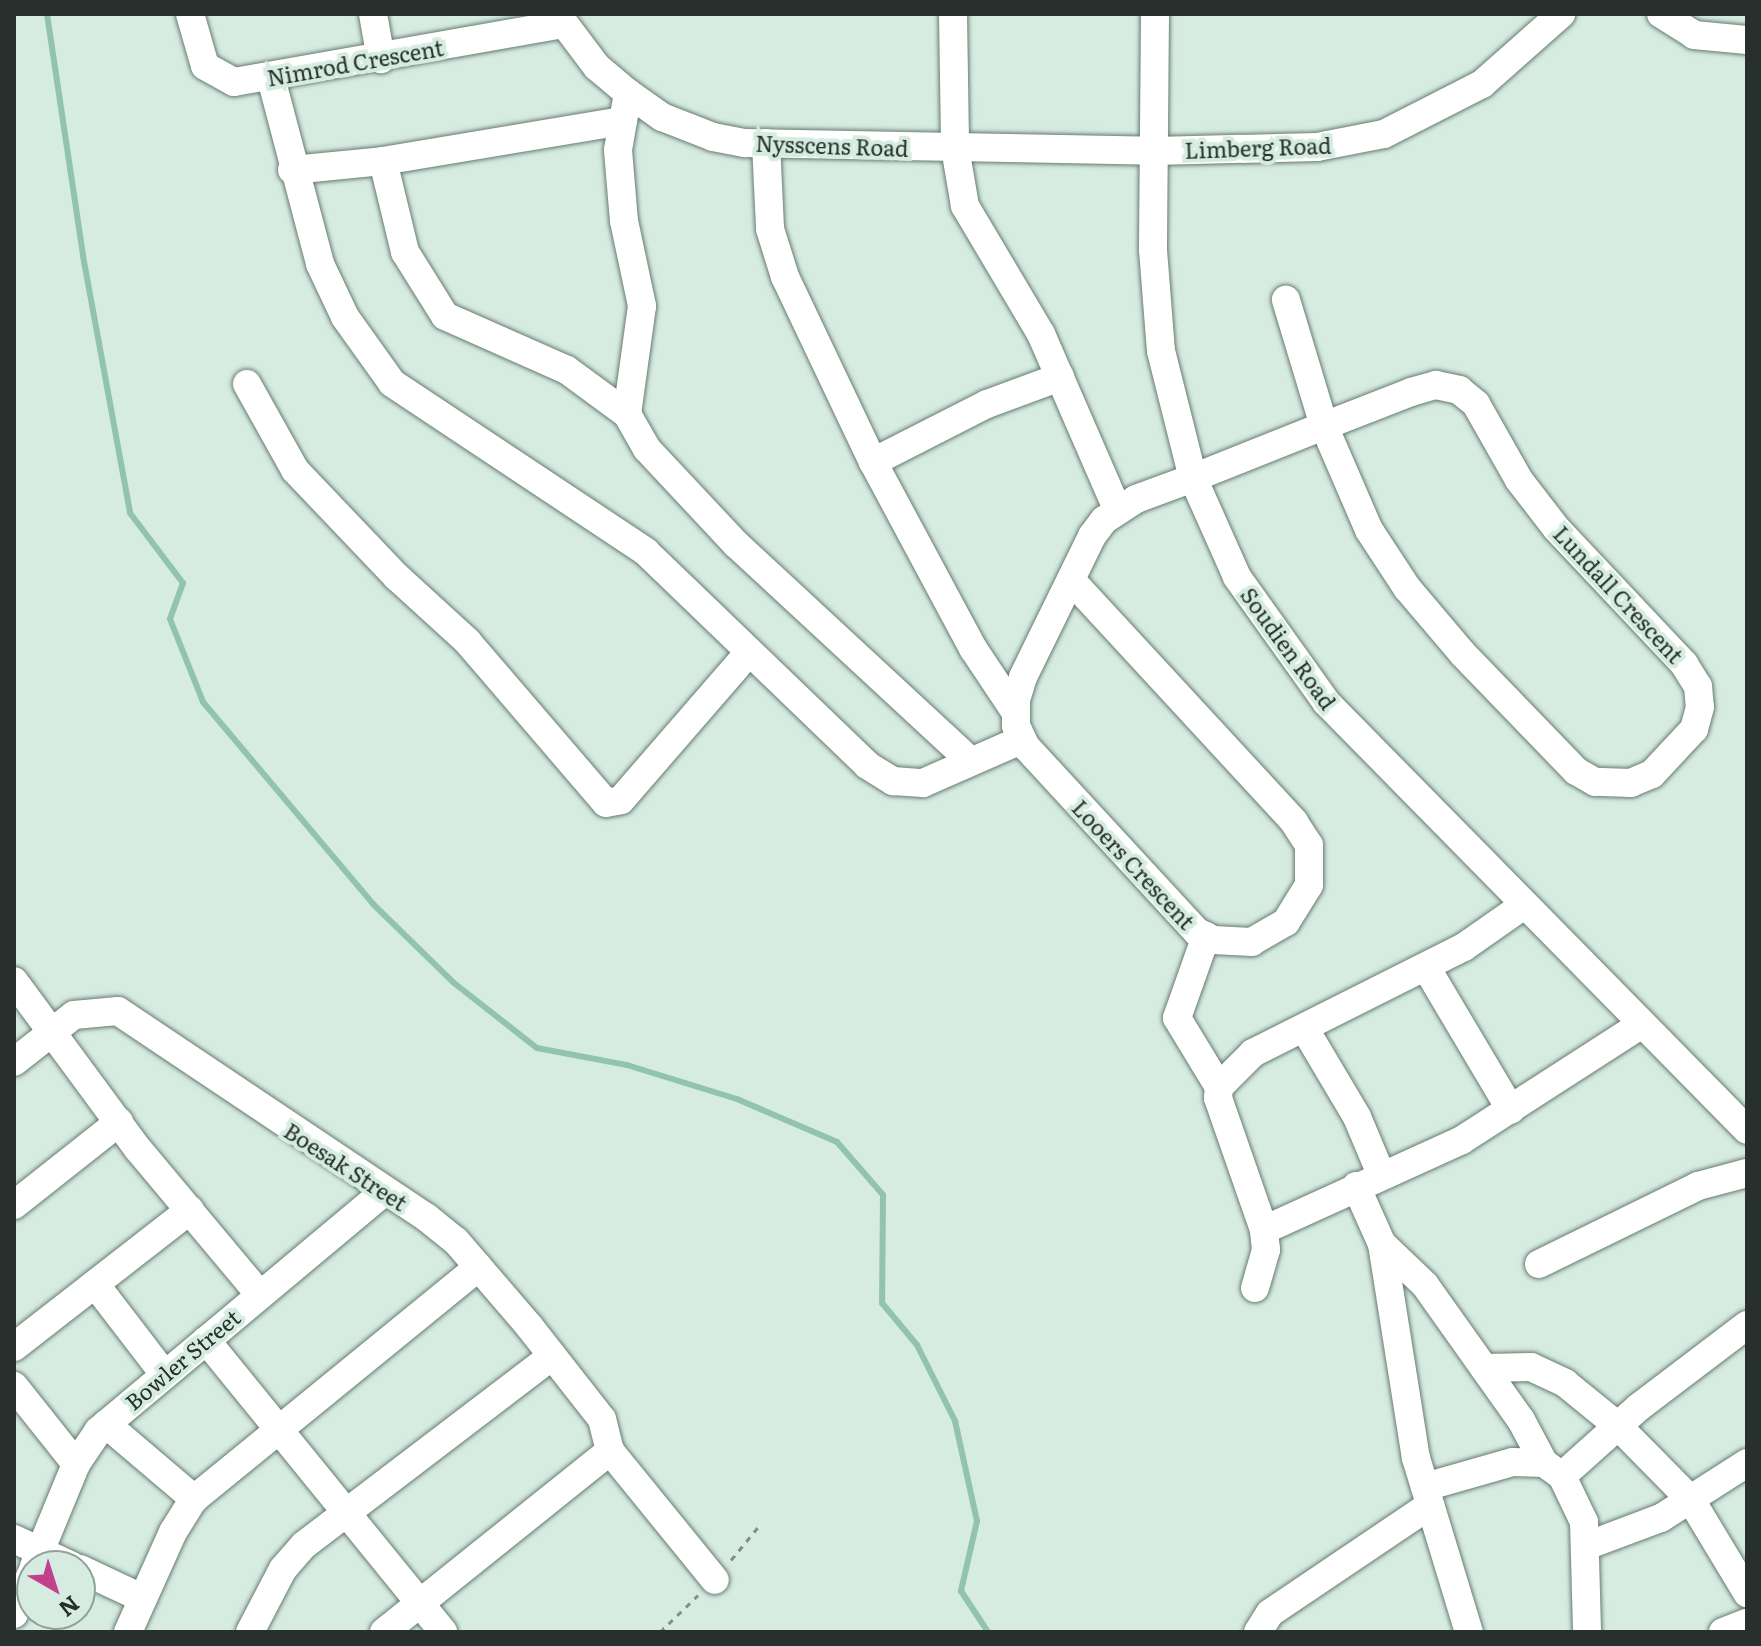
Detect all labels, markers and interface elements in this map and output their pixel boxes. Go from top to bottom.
street label: Nimrod Crescent [265,33,445,91]
street label: Nysscens Road [755,129,909,161]
street label: Limberg Road [1184,131,1332,163]
street label: Lundall Crescent [1549,520,1689,668]
street label: Soudien Road [1236,582,1342,714]
street label: Looers Crescent [1067,794,1201,934]
street label: Boesak Street [280,1117,412,1215]
street label: Bowler Street [119,1303,245,1415]
north arrow [16,1550,96,1630]
text: N [53,1589,88,1626]

